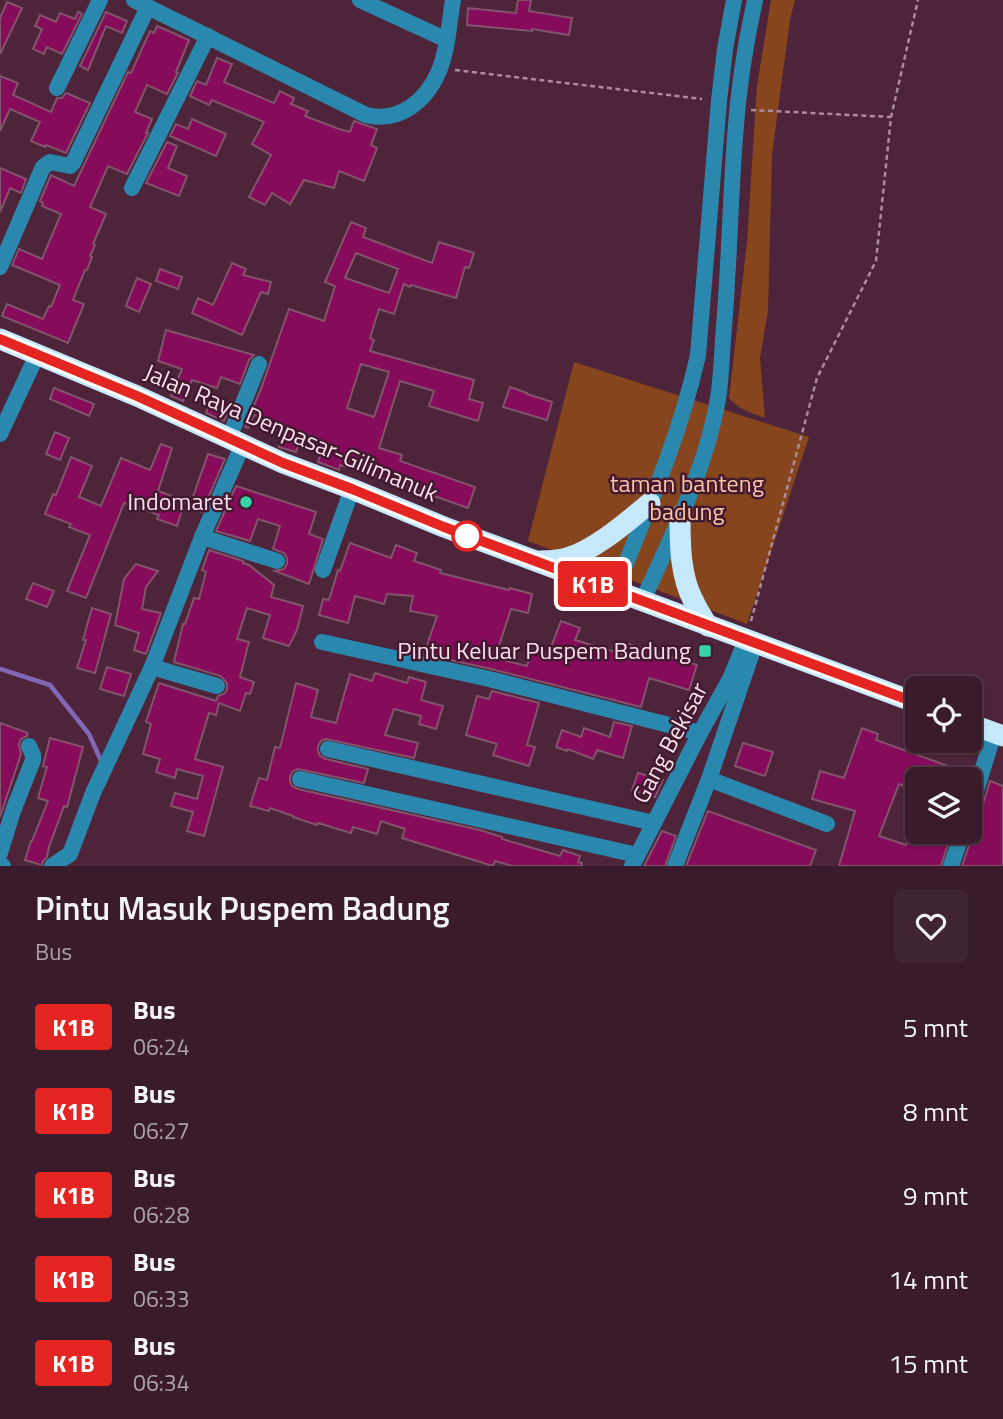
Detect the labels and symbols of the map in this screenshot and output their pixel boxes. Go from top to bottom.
street label: Jalan Raya Denpasar-Gilimanuk [139,354,444,511]
park label: taman banteng badung [610,465,764,529]
place label: Indomaret [127,483,233,519]
marker: Indomaret [238,494,254,510]
unlabelled marker [452,521,482,551]
line badge: K1B [553,561,633,607]
place label: Pintu Keluar Puspem Badung [397,632,691,668]
marker: Pintu Keluar Puspem Badung [697,643,713,659]
street label: Gang Bekisar [622,676,716,809]

